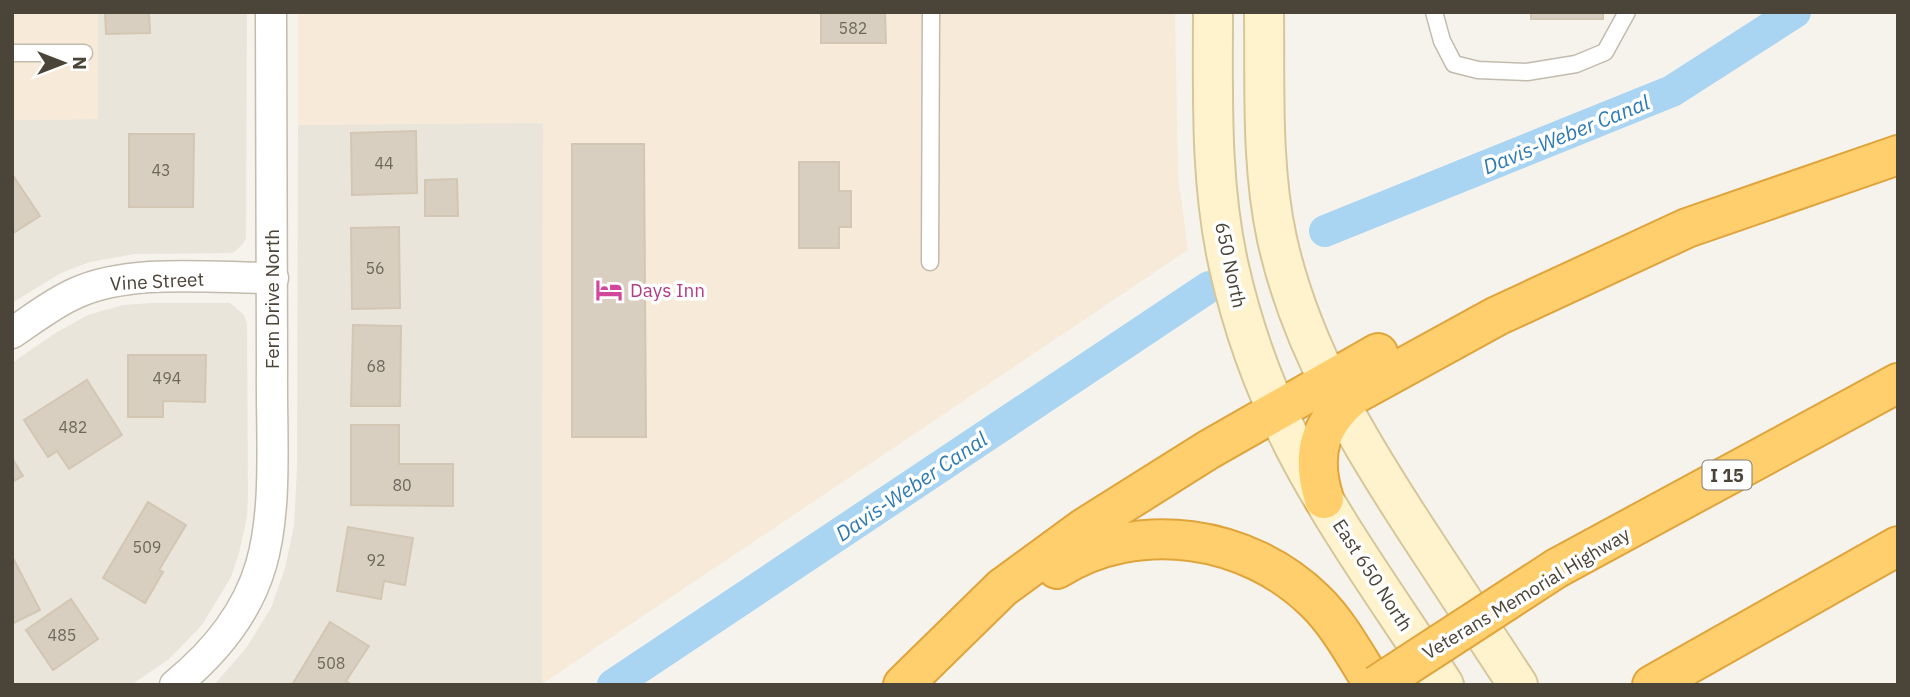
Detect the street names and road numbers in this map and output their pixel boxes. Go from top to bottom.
street label: 650 North [1210,220,1252,310]
street label: Fern Drive North [260,229,284,369]
street label: Vine Street [109,267,205,295]
road number: I 15 [1702,461,1752,490]
street label: East 650 North [1328,514,1418,636]
street label: Veterans Memorial Highway [1418,521,1634,664]

